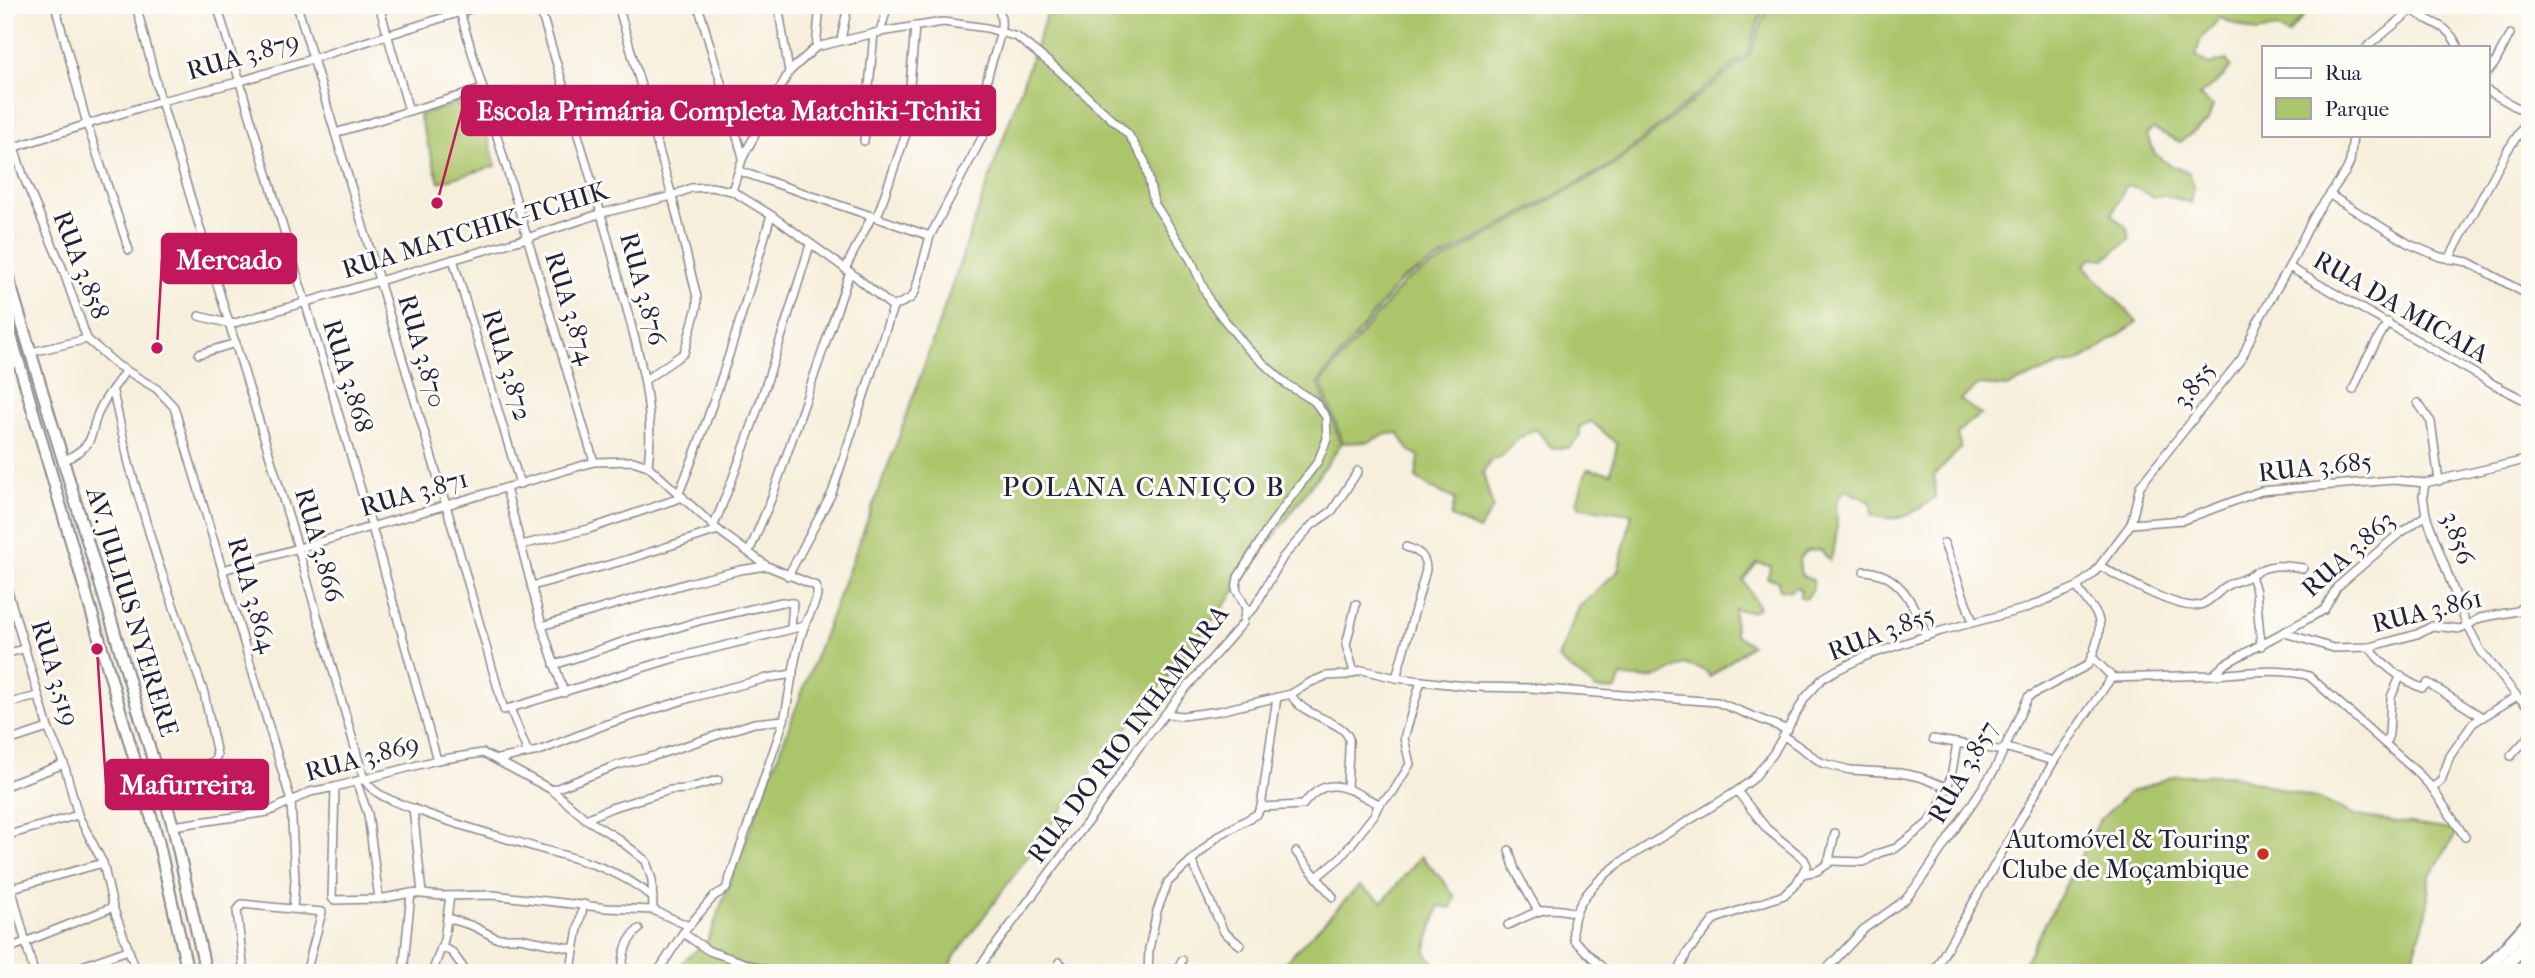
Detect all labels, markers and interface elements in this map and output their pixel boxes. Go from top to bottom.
street label: RUA 3.879 [183,25,303,87]
legend [2262,46,2490,136]
text: Rua [2325,61,2362,85]
callout: Escola Primária Completa Matchiki-Tchiki [462,86,995,135]
text: Escola Primária Completa Matchiki-Tchiki [477,94,982,127]
text: Parque [2325,97,2389,121]
street label: RUA MATCHIK-TCHIK [338,174,613,285]
street label: RUA 3.858 [46,206,116,324]
street label: RUA 3.876 [613,229,673,350]
callout: Mercado [162,234,296,283]
text: Mercado [176,243,282,276]
street label: RUA DA MICAIA [2308,244,2495,370]
street label: RUA 3.874 [538,248,602,369]
street label: RUA 3.870 [391,291,453,411]
street label: RUA 3.872 [475,305,539,425]
street label: RUA 3.868 [316,316,380,436]
street label: 3.855 [2166,355,2222,415]
street label: RUA 3.685 [2256,446,2374,488]
street label: RUA 3.871 [356,463,472,523]
district label: POLANA CANIÇO B [1002,470,1286,503]
street label: AV. JULIUS NYERERE [79,482,185,741]
street label: RUA 3.866 [288,484,350,607]
street label: RUA 3.863 [2295,504,2401,604]
street label: 3.856 [2435,507,2482,569]
street label: RUA 3.864 [221,534,283,657]
street label: RUA 3.861 [2369,582,2485,640]
street label: RUA DO RIO INHAMIARA [1021,598,1236,869]
street label: RUA 3.855 [1823,599,1939,667]
street label: RUA 3.519 [24,616,86,730]
street label: RUA 3.857 [1921,715,2005,829]
street label: RUA 3.869 [301,728,423,788]
callout: Mafurreira [106,760,268,809]
text: Mafurreira [120,768,255,801]
place label: Automóvel & Touring Clube de Moçambique [2002,824,2250,885]
marker: Automóvel & Touring Clube de Moçambique [2255,846,2271,862]

